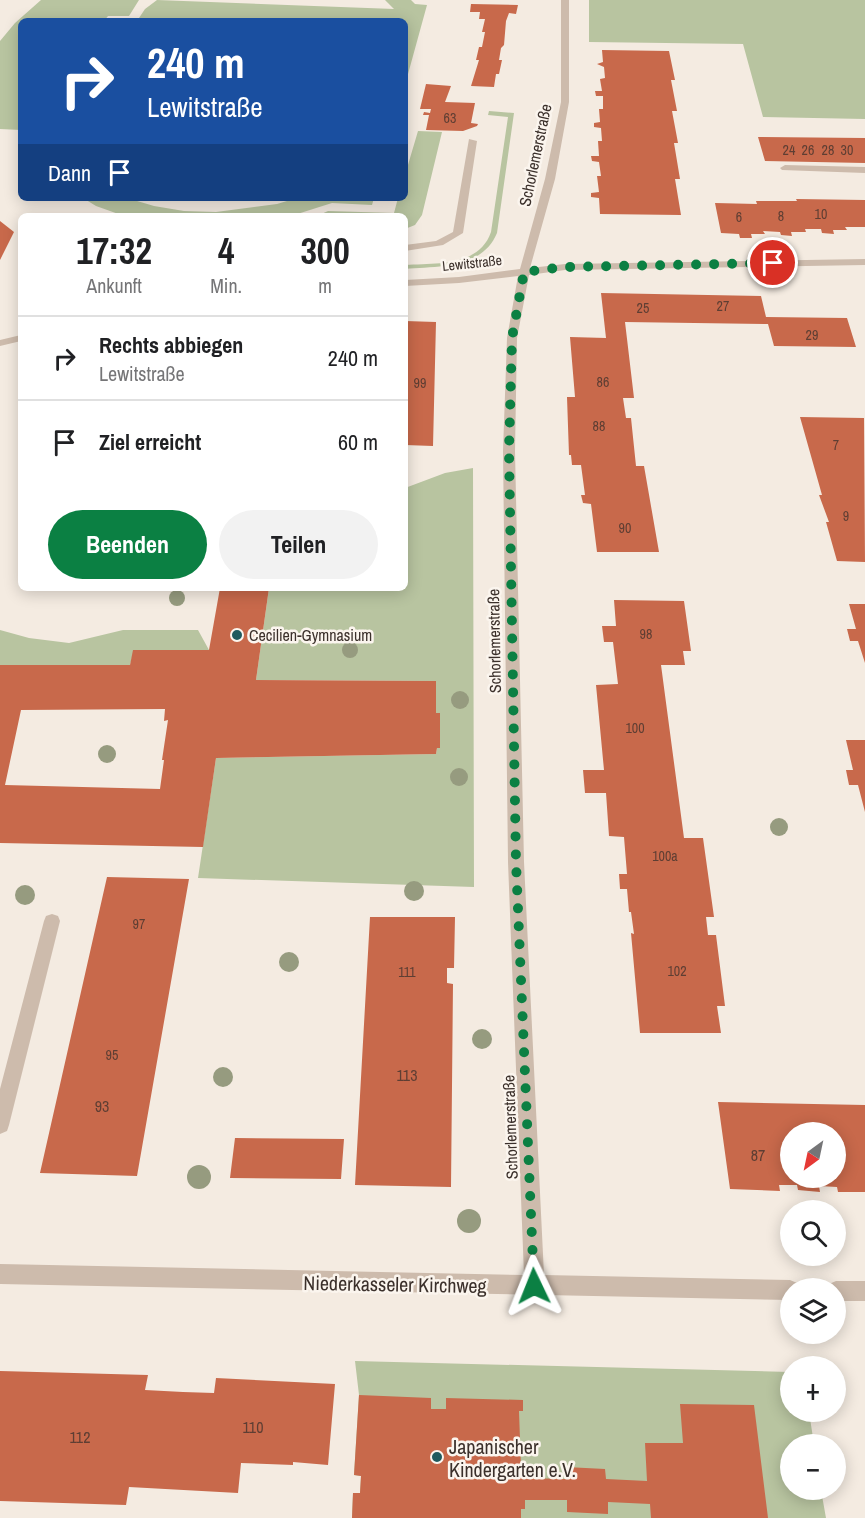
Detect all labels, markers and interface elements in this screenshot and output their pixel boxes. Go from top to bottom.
text: 240 m [147,35,245,91]
icon: right [48,42,126,120]
text: Lewitstraße [147,89,263,125]
street label: Schorlemerstraße [513,102,557,208]
house number: 63 [444,109,456,127]
house number: 24 [783,141,796,159]
house number: 26 [802,141,814,159]
house number: 28 [822,141,834,159]
house number: 30 [841,141,853,159]
icon: arrive [103,156,136,189]
text: Dann [48,158,91,188]
house number: 10 [815,205,827,223]
house number: 8 [778,207,784,225]
house number: 6 [736,208,742,226]
text: 17:32 [76,227,152,275]
text: 4 [218,227,234,275]
text: 300 [300,227,350,275]
pin [747,237,798,288]
icon: arrive [756,246,789,279]
street label: Lewitstraße [441,251,503,275]
text: Ankunft [86,272,142,299]
text: Min. [210,272,242,299]
text: m [318,272,332,299]
house number: 27 [717,297,729,315]
house number: 25 [637,299,649,317]
house number: 29 [806,326,818,344]
text: Rechts abbiegen [99,330,243,360]
icon: right [48,342,81,375]
text: 240 m [328,343,378,373]
text: Lewitstraße [99,360,185,387]
house number: 86 [597,373,609,391]
house number: 99 [414,374,426,392]
house number: 88 [593,417,605,435]
icon: arrive [48,426,81,459]
text: Ziel erreicht [99,427,201,457]
text: 60 m [338,427,378,457]
house number: 7 [833,436,839,454]
house number: 9 [843,507,849,525]
button: Beenden [48,510,207,579]
button: Teilen [219,510,378,579]
house number: 90 [619,519,631,537]
street label: Schorlemerstraße [482,589,506,693]
place label: Cecilien-Gymnasium [249,624,372,646]
house number: 98 [640,625,652,643]
marker: Cecilien-Gymnasium [230,628,244,642]
house number: 100 [625,719,645,737]
house number: 100a [652,847,678,865]
house number: 97 [133,915,145,933]
house number: 102 [667,962,687,980]
house number: 111 [398,963,416,981]
house number: 95 [106,1046,118,1064]
house number: 113 [397,1064,417,1086]
street label: Schorlemerstraße [497,1075,523,1179]
house number: 93 [95,1095,109,1117]
north arrow [780,1122,846,1188]
map controls [780,1122,846,1500]
house number: 87 [751,1144,765,1166]
button: search [780,1200,846,1266]
position arrow [502,1254,566,1318]
street label: Niederkasseler Kirchweg [303,1269,487,1299]
button: layers [780,1278,846,1344]
button: + [780,1356,846,1422]
house number: 110 [243,1416,263,1438]
house number: 112 [70,1426,90,1448]
place label: Japanischer Kindergarten e.V. [449,1433,576,1483]
button: − [780,1434,846,1500]
marker: Japanischer Kindergarten e.V. [430,1450,444,1464]

